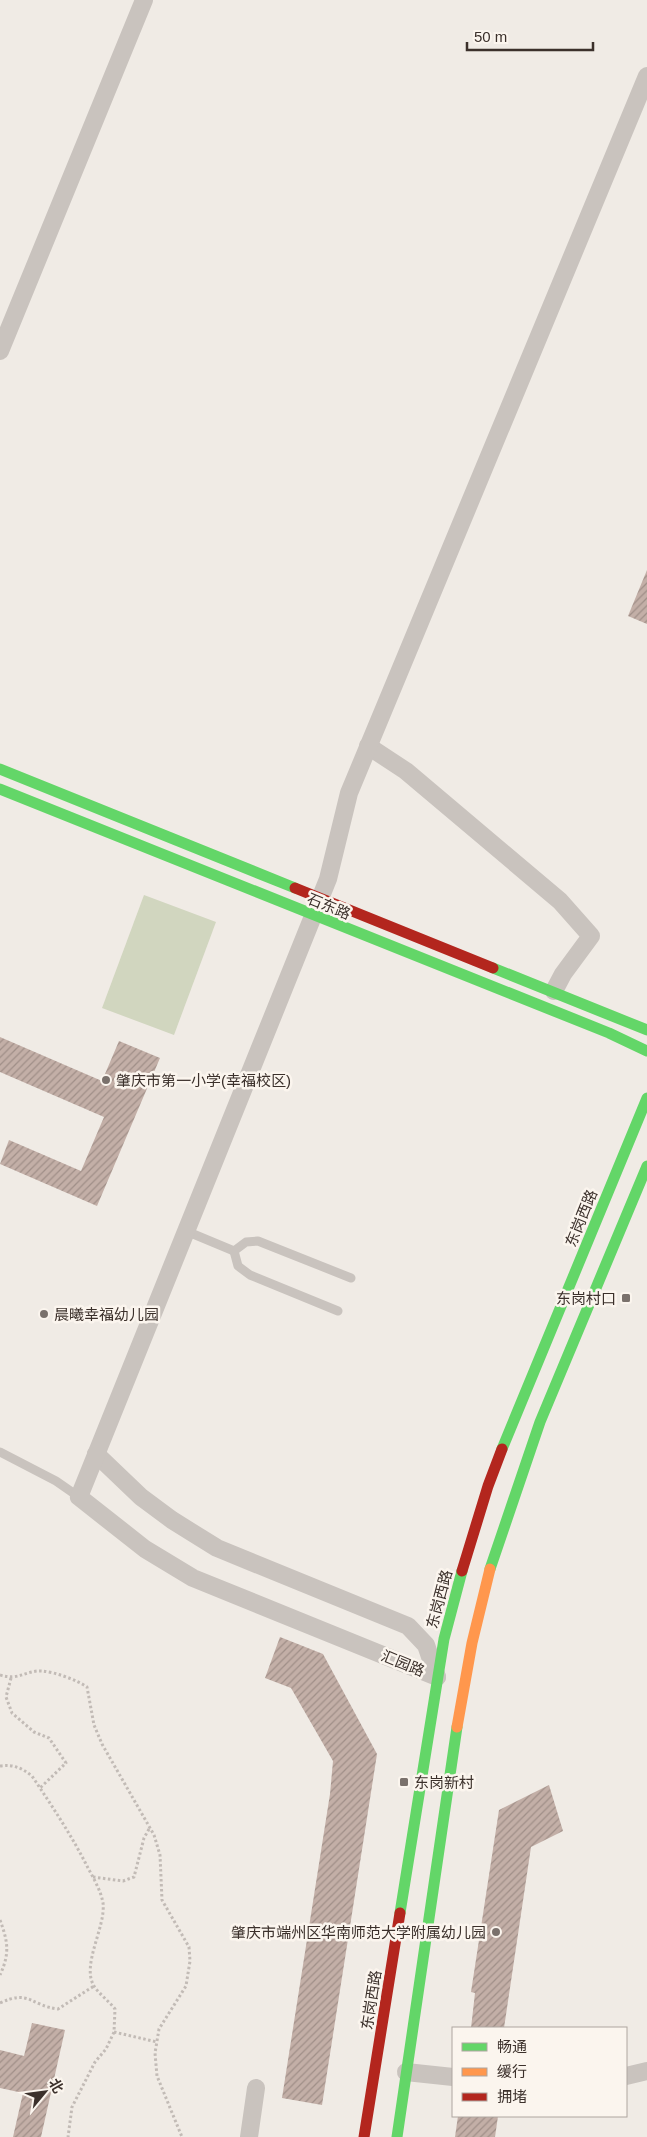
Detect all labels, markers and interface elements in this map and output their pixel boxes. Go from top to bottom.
scale bar [467,20,593,52]
text: 50 m [474,28,507,45]
street label: 石东路 [305,890,353,922]
place label: 肇庆市第一小学(幸福校区) [116,1072,291,1089]
marker: 肇庆市第一小学(幸福校区) [100,1074,112,1086]
street label: 东岗西路 [562,1187,600,1249]
place label: 东岗村口 [556,1290,616,1307]
marker: 东岗村口 [620,1292,632,1304]
place label: 晨曦幸福幼儿园 [54,1306,159,1323]
marker: 晨曦幸福幼儿园 [38,1308,50,1320]
street label: 东岗西路 [423,1568,455,1630]
street label: 汇园路 [379,1647,427,1679]
place label: 东岗新村 [414,1774,474,1791]
marker: 东岗新村 [398,1776,410,1788]
place label: 肇庆市端州区华南师范大学附属幼儿园 [231,1924,486,1941]
marker: 肇庆市端州区华南师范大学附属幼儿园 [490,1926,502,1938]
street label: 东岗西路 [358,1969,384,2031]
legend [452,2027,627,2117]
text: 畅通 [497,2038,527,2055]
text: 缓行 [497,2063,527,2080]
north arrow [20,2067,70,2117]
text: 北 [46,2076,67,2096]
text: 拥堵 [497,2088,527,2105]

